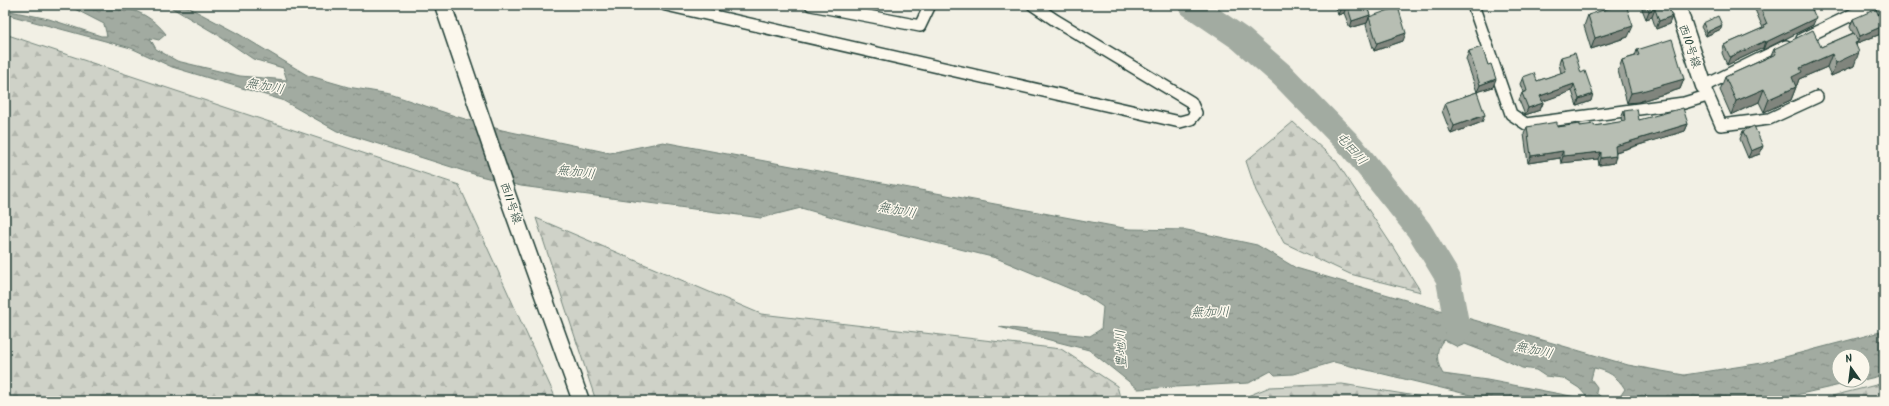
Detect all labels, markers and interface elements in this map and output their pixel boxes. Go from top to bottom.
street label: 西10号線 [1673,21,1706,71]
water label: 無加川 [244,72,286,101]
water label: 屯田川 [1330,127,1372,171]
water label: 無加川 [555,160,596,185]
street label: 西11号線 [494,179,527,227]
water label: 無加川 [876,196,918,225]
water label: 無加川 [1190,302,1230,323]
water label: 豊地川 [1110,329,1133,369]
water label: 無加川 [1512,336,1555,365]
north arrow [1831,348,1871,388]
text: N [1843,350,1854,369]

